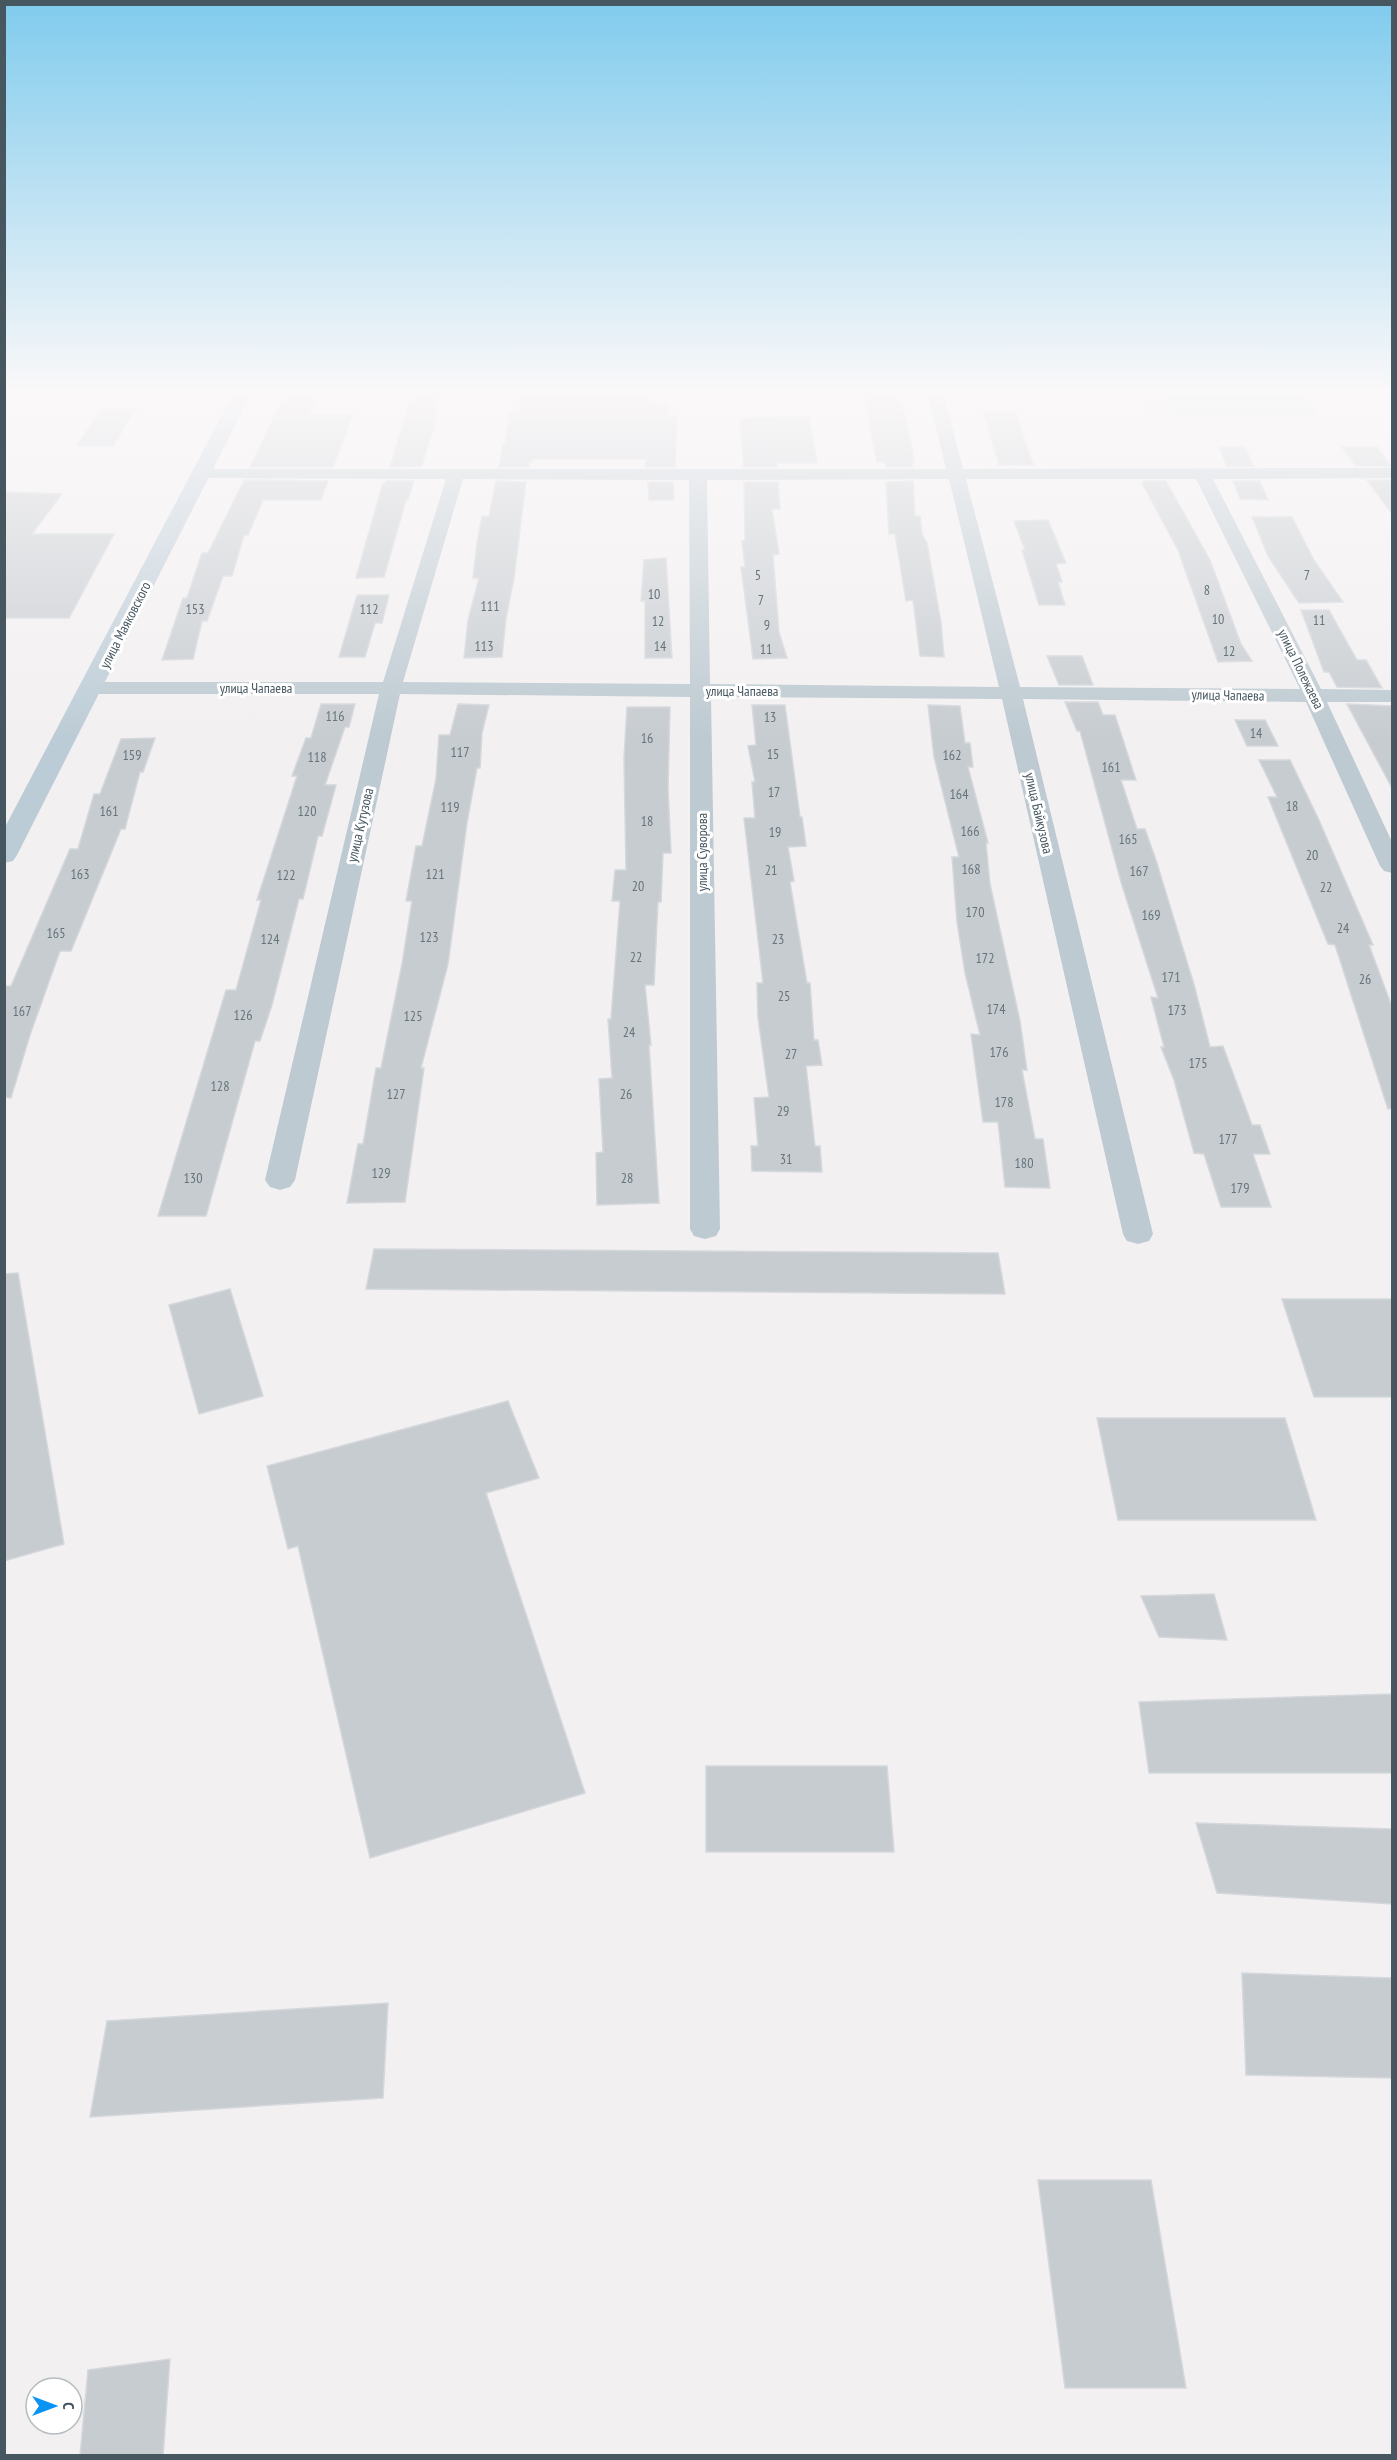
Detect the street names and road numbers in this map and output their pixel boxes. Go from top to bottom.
street label: улица Маяковского [95,579,155,671]
street label: улица Полежаева [1274,626,1328,712]
street label: улица Чапаева [220,679,292,697]
street label: улица Чапаева [706,682,778,700]
street label: улица Чапаева [1191,685,1265,705]
street label: улица Байкузова [1021,771,1057,855]
street label: улица Кутузова [343,786,377,864]
street label: улица Суворова [693,813,711,891]

